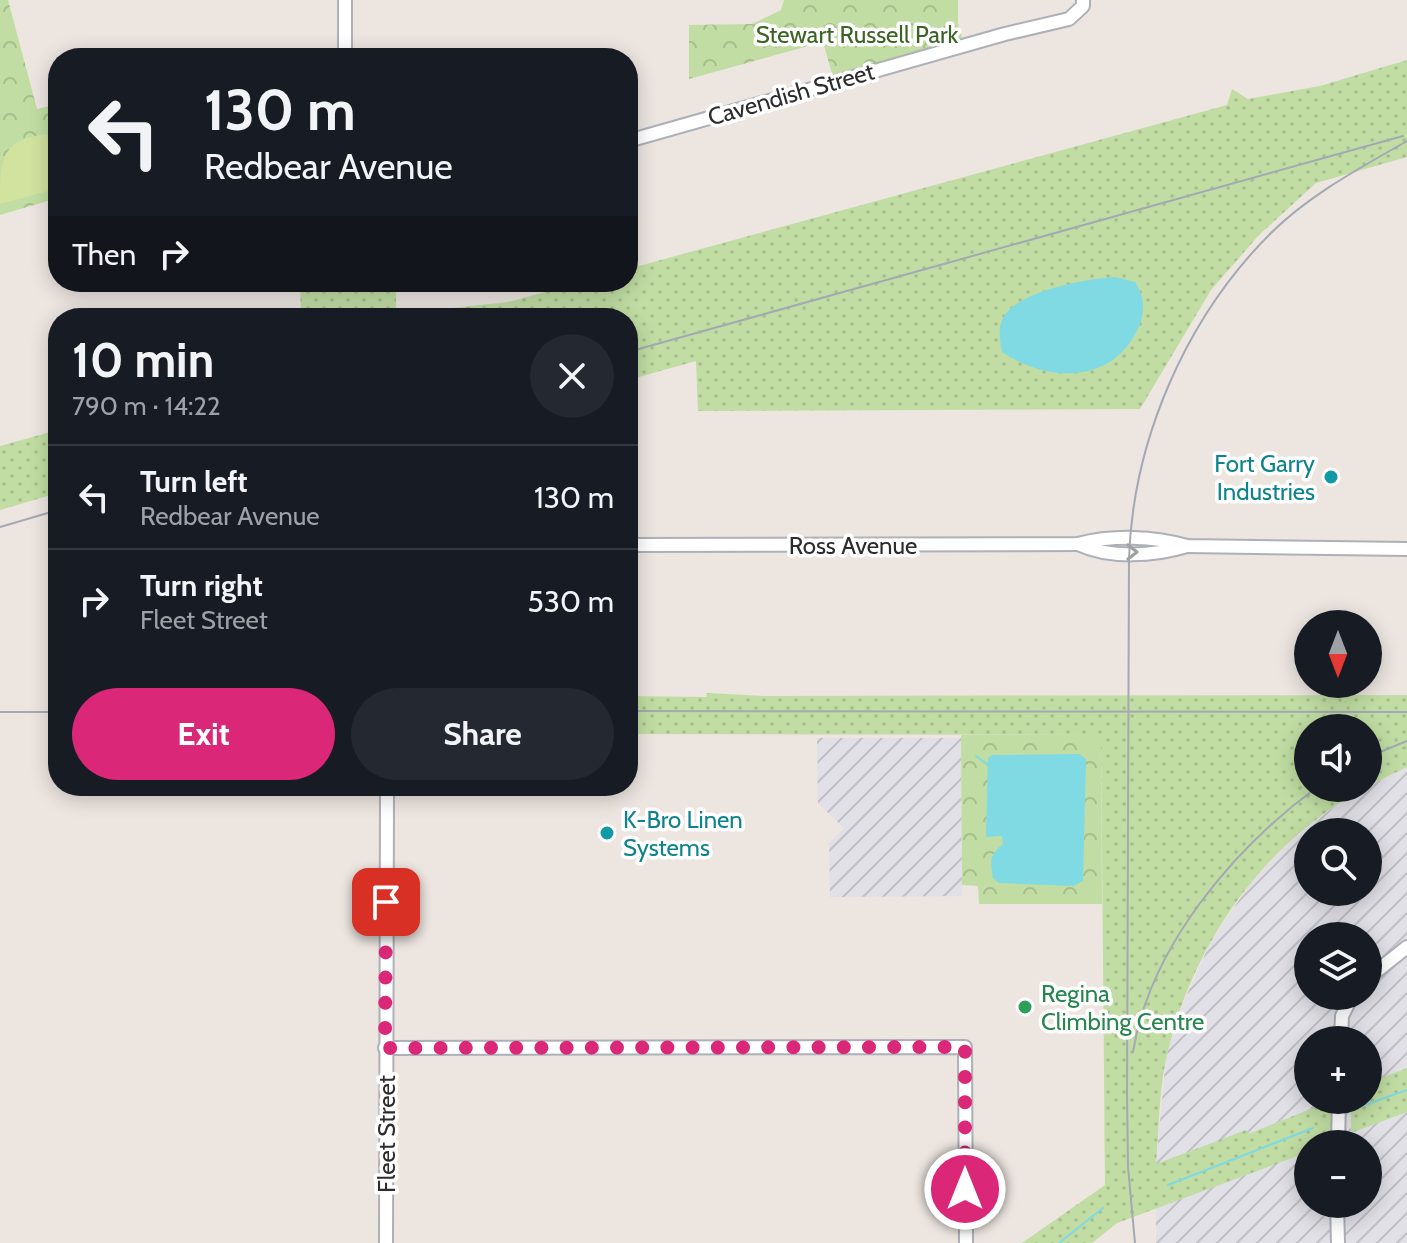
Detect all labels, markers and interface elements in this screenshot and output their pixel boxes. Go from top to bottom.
park label: Stewart Russell Park [756,20,959,49]
street label: Cavendish Street [705,56,877,132]
text: 130 m [204,76,356,144]
icon: left [72,80,176,184]
text: Redbear Avenue [204,144,453,188]
icon: right [152,232,196,276]
text: Then [72,236,136,273]
text: 10 min [72,331,214,389]
button: close [530,334,614,418]
text: 790 m · 14:22 [72,390,221,422]
place label: Fort Garry Industries [1214,449,1315,506]
text: Turn left [140,463,248,500]
marker: Fort Garry Industries [1322,468,1340,486]
icon: left [72,475,116,519]
text: 130 m [534,479,614,516]
text: Redbear Avenue [140,500,320,532]
street label: Ross Avenue [789,531,917,560]
one-way arrow [1126,543,1139,561]
text: Turn right [140,567,263,604]
icon: right [72,579,116,623]
text: 530 m [528,583,614,620]
text: Fleet Street [140,604,268,636]
north arrow [1294,610,1382,698]
map controls [1294,610,1382,1218]
button: Exit [72,688,335,780]
button: Share [351,688,614,780]
button: sound [1294,714,1382,802]
place label: K-Bro Linen Systems [623,805,743,862]
button: search [1294,818,1382,906]
marker: K-Bro Linen Systems [598,824,616,842]
pin [352,868,420,936]
icon: arrive [364,880,408,924]
button: layers [1294,922,1382,1010]
place label: Regina Climbing Centre [1041,979,1204,1036]
marker: Regina Climbing Centre [1016,998,1034,1016]
button: + [1294,1026,1382,1114]
street label: Fleet Street [372,1075,401,1193]
button: − [1294,1130,1382,1218]
position arrow [923,1147,1007,1231]

